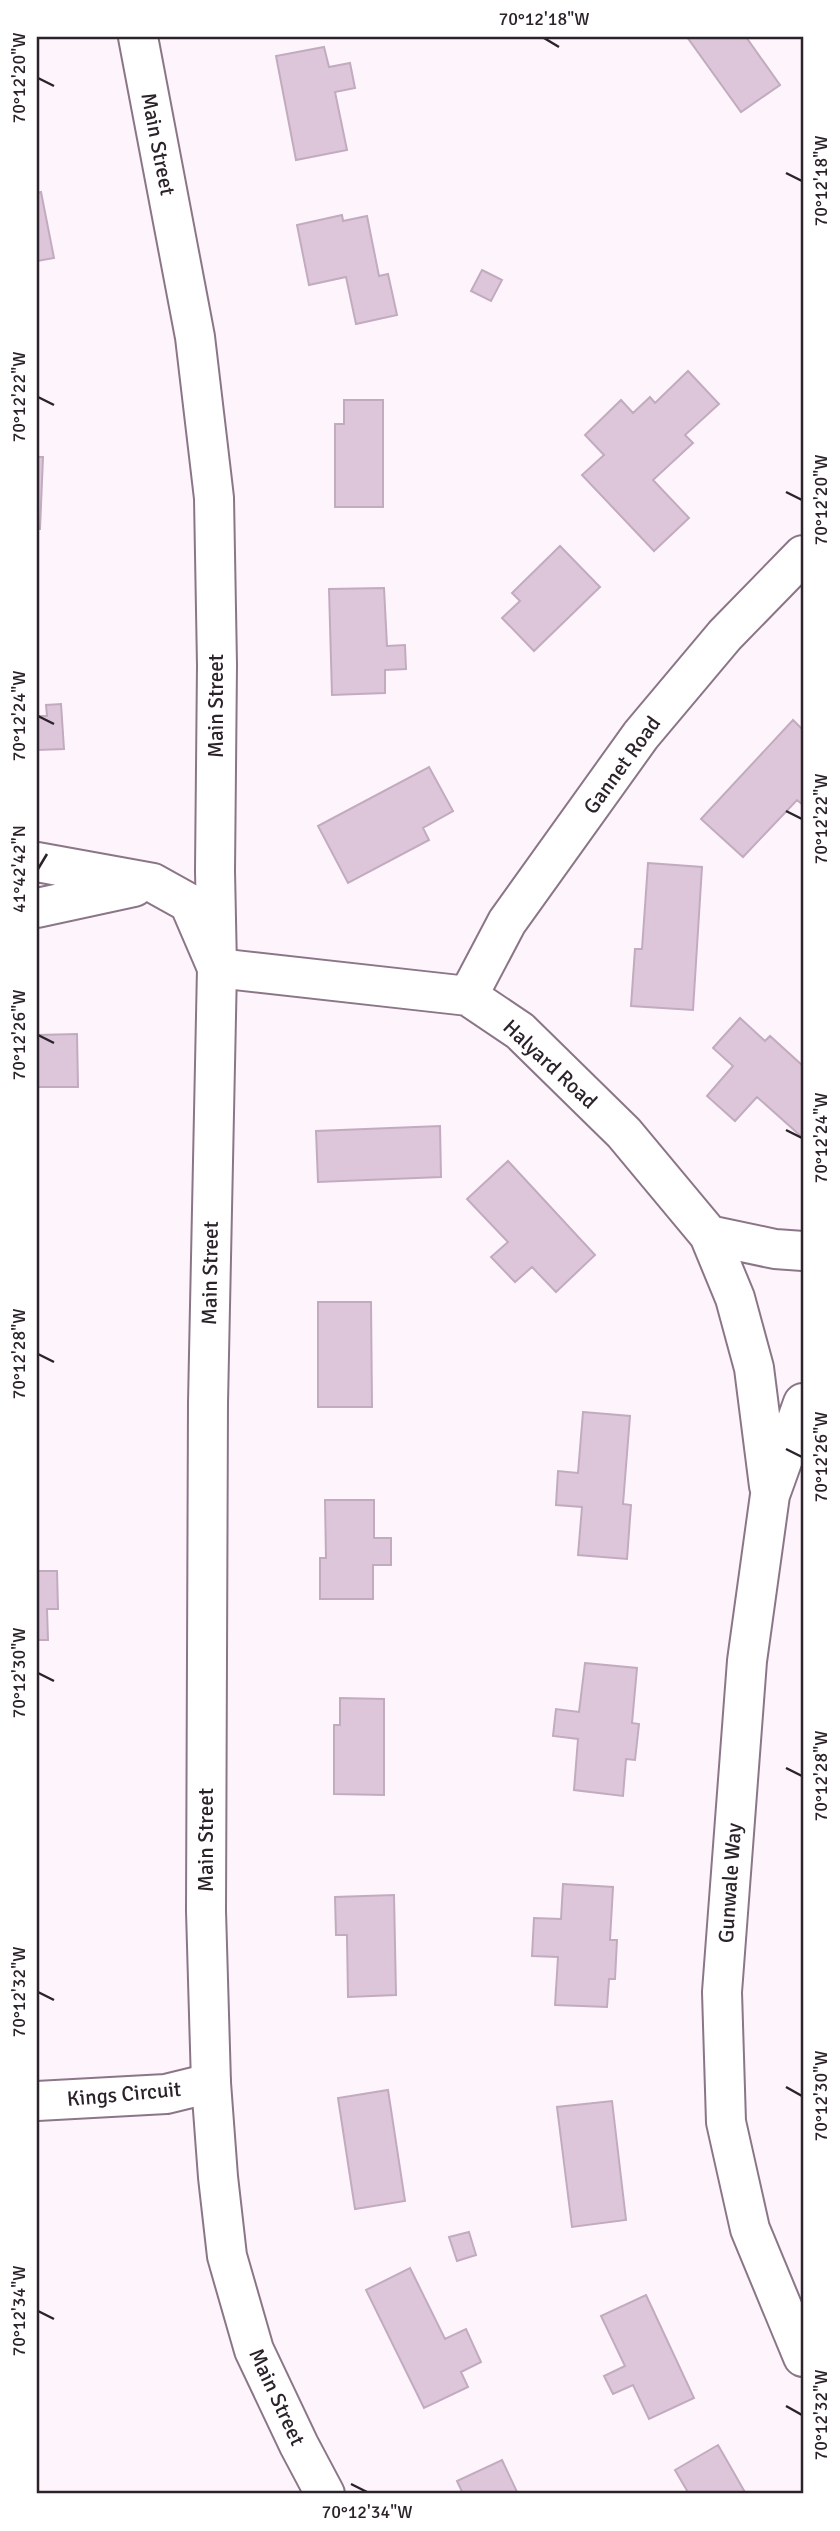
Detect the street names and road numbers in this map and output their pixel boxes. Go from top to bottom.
street label: Main Street [135,90,181,198]
street label: Main Street [203,654,229,758]
street label: Gannet Road [578,711,666,819]
street label: Halyard Road [498,1014,602,1114]
street label: Main Street [196,1221,224,1325]
street label: Main Street [193,1788,219,1892]
street label: Gunwale Way [713,1822,747,1944]
street label: Kings Circuit [66,2076,182,2112]
street label: Main Street [243,2344,311,2450]

